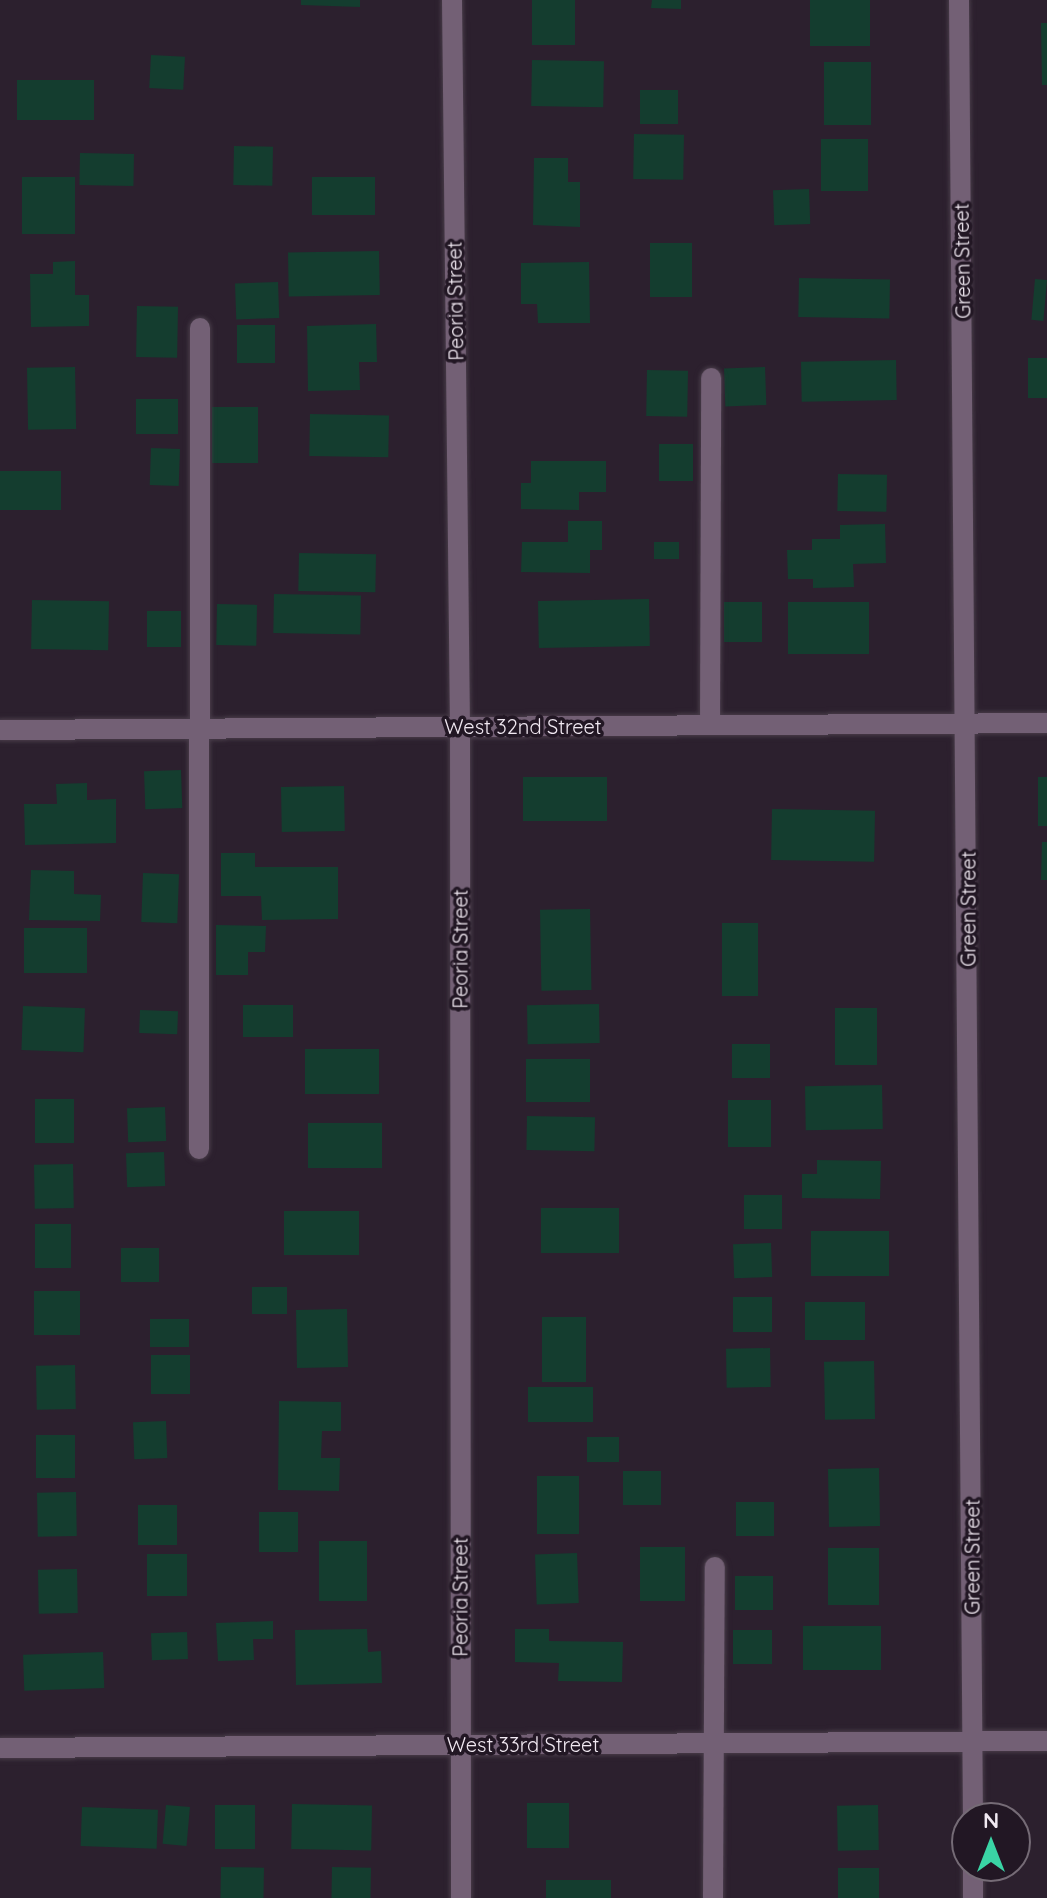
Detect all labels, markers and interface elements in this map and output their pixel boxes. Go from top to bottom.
street label: Green Street [949,203,975,319]
street label: Peoria Street [442,241,468,361]
street label: West 32nd Street [444,714,602,738]
street label: Green Street [956,851,980,967]
street label: Peoria Street [448,889,472,1009]
street label: Green Street [960,1499,984,1615]
street label: Peoria Street [448,1537,472,1657]
street label: West 33rd Street [447,1732,599,1756]
north arrow [951,1802,1031,1882]
text: N [983,1806,999,1834]

